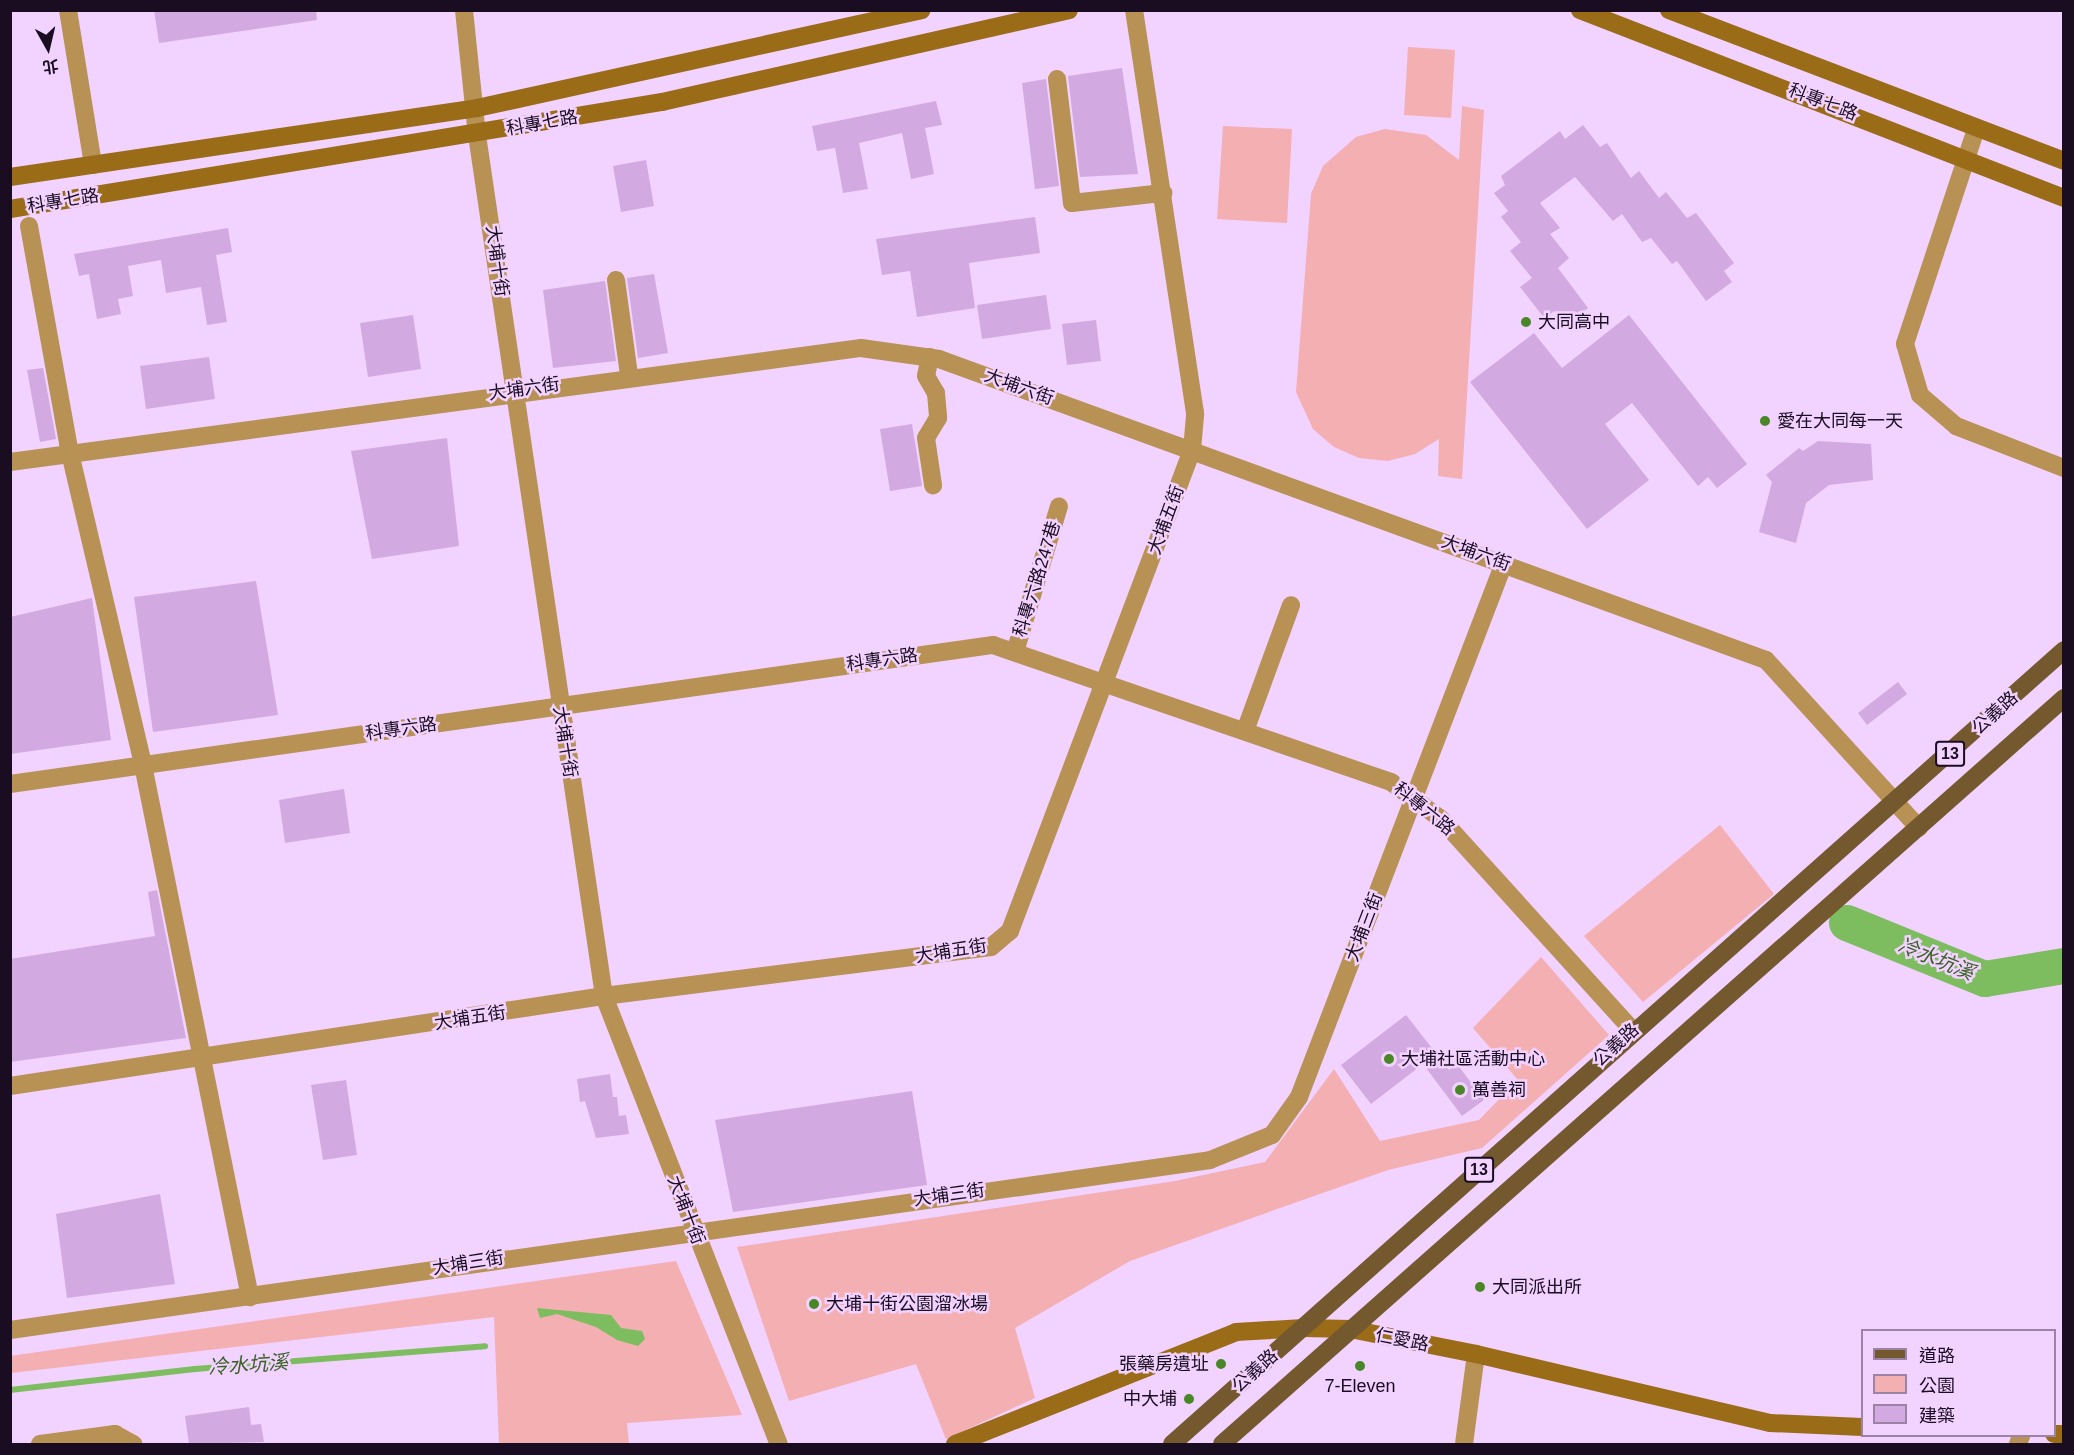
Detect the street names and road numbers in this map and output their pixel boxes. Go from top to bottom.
street label: 科專七路 [1786,79,1860,125]
street label: 科專七路 [505,106,579,140]
street label: 科專七路 [26,185,100,217]
street label: 大埔十街 [481,224,513,298]
street label: 大埔六街 [981,365,1057,409]
street label: 大埔六街 [487,373,561,405]
street label: 大埔五街 [1144,482,1188,558]
street label: 科專六路247巷 [1009,518,1065,640]
street label: 大埔六街 [1438,531,1514,575]
street label: 科專六路 [845,644,919,676]
street label: 公義路 [1968,687,2022,739]
street label: 大埔十街 [549,705,581,779]
street label: 科專六路 [364,713,438,745]
road number: 13 [1935,741,1965,767]
street label: 科專六路 [1389,778,1459,840]
street label: 大埔三街 [1341,890,1387,964]
street label: 大埔五街 [914,935,988,967]
street label: 大埔五街 [433,1002,507,1034]
street label: 公義路 [1589,1019,1643,1071]
road number: 13 [1464,1157,1494,1183]
street label: 大埔十街 [663,1173,709,1247]
street label: 大埔三街 [912,1179,986,1211]
street label: 大埔三街 [431,1247,505,1279]
street label: 仁愛路 [1373,1324,1431,1356]
street label: 公義路 [1228,1345,1282,1397]

